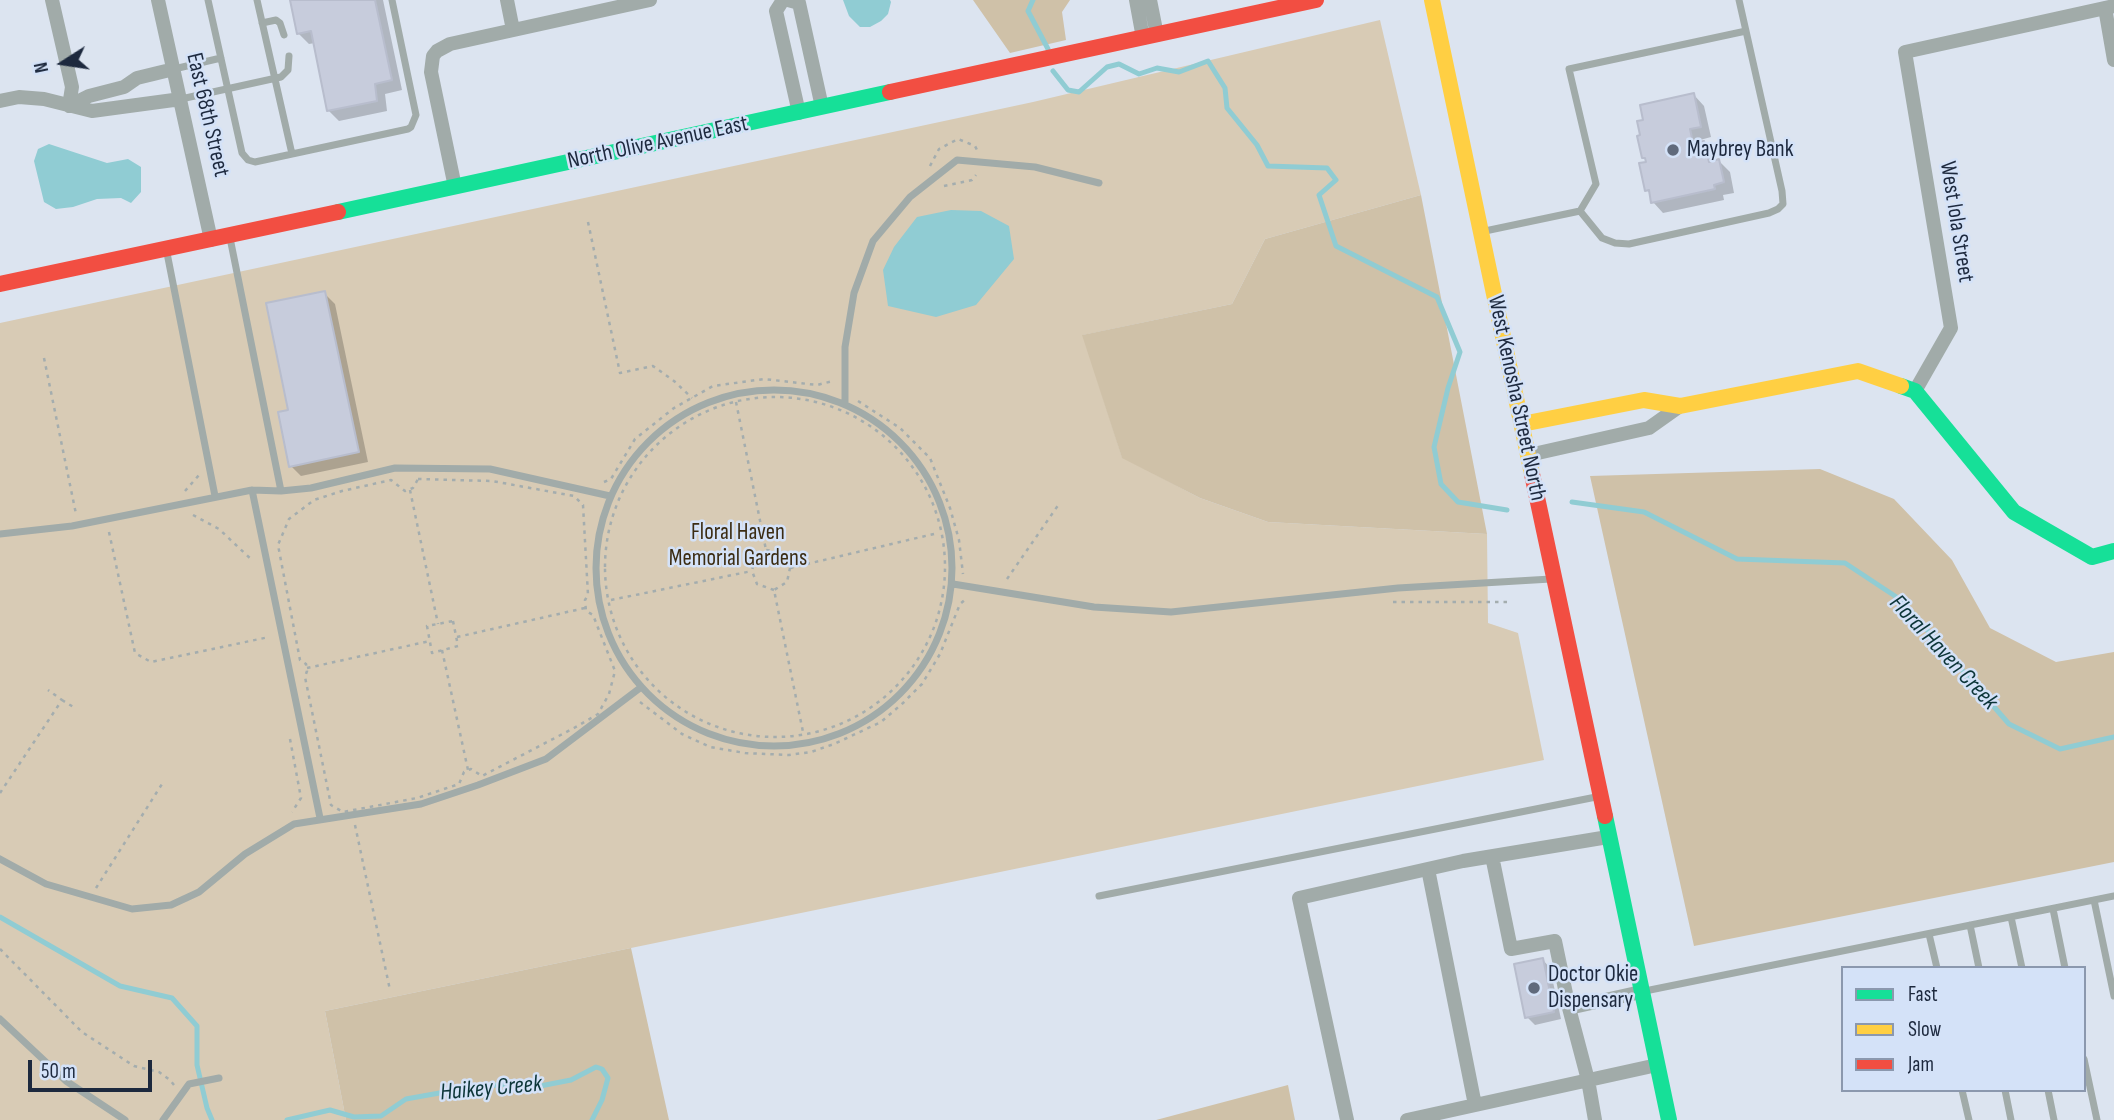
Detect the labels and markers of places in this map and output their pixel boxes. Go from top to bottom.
place label: Maybrey Bank [1687,136,1793,164]
marker: Maybrey Bank [1665,142,1681,158]
place label: Doctor Okie Dispensary [1548,961,1638,1015]
marker: Doctor Okie Dispensary [1526,980,1542,996]

